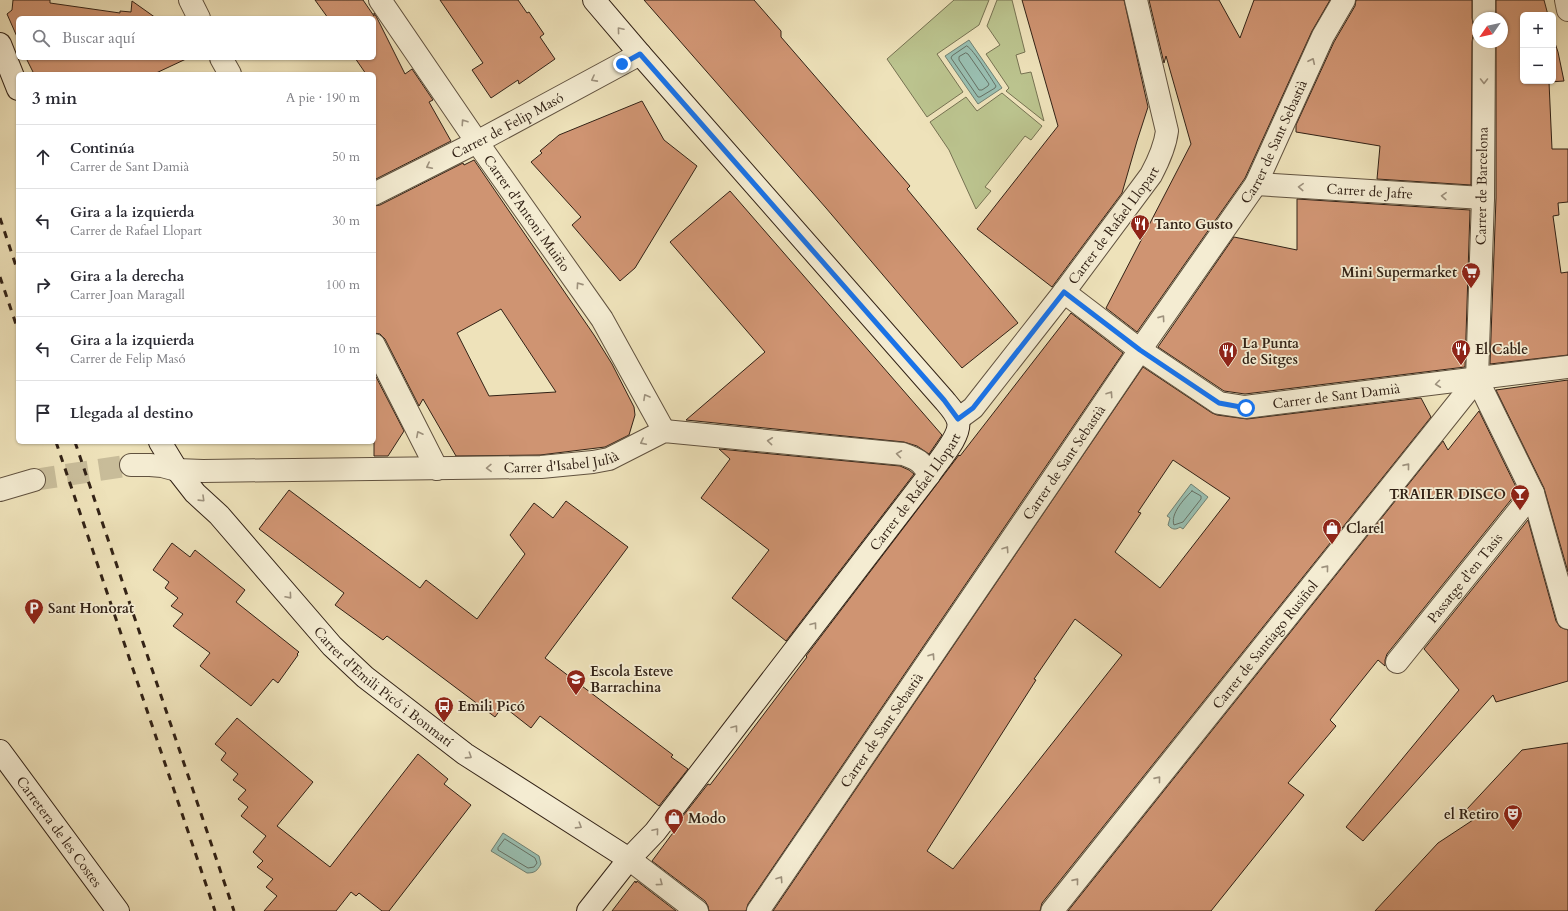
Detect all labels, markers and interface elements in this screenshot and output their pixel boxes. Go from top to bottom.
north arrow [1472,12,1508,48]
map controls [1520,12,1556,84]
button: + [1520,12,1556,48]
search box [16,16,376,60]
icon: search [30,27,52,49]
text: Buscar aquí [62,28,135,48]
one-way arrow [618,28,625,35]
button: − [1520,48,1556,84]
route end [613,55,631,73]
one-way arrow [1307,58,1315,66]
one-way arrow [591,75,598,82]
street label: Carrer de Sant Sebastià [1236,77,1311,207]
one-way arrow [1480,78,1488,84]
text: 3 min [32,87,77,110]
street label: Carrer de Felip Masó [448,87,567,163]
text: A pie · 190 m [286,89,360,107]
one-way arrow [461,119,469,126]
street label: Carrer de Barcelona [1471,127,1493,245]
text: Continúa [70,138,135,158]
icon: ahead [32,146,54,168]
text: 50 m [332,148,360,166]
street label: Carrer d'Antoni Muiño [479,151,575,276]
text: Carrer de Sant Damià [70,158,189,176]
one-way arrow [426,161,433,169]
street label: Carrer de Rafael Llopart [1063,163,1164,288]
street label: Carrer de Jafre [1326,179,1413,203]
one-way arrow [1298,182,1304,191]
one-way arrow [1441,191,1447,200]
text: Gira a la izquierda [70,202,194,222]
icon: left [32,210,54,232]
text: 30 m [332,212,360,230]
restaurant icon: Tanto Gusto [1129,213,1151,241]
place label: Tanto Gusto [1154,215,1233,234]
text: Carrer de Rafael Llopart [70,222,202,240]
supermarket icon: Mini Supermarket [1460,261,1482,289]
place label: Mini Supermarket [1341,263,1457,282]
text: Gira a la derecha [70,266,184,286]
icon: right [32,274,54,296]
text: 100 m [326,276,360,294]
one-way arrow [577,283,584,290]
text: Carrer Joan Maragall [70,286,185,304]
one-way arrow [1157,315,1164,322]
text: Gira a la izquierda [70,330,194,350]
place label: La Punta de Sitges [1242,334,1299,369]
icon: left [32,338,54,360]
restaurant icon: El Cable [1450,338,1472,366]
text: 10 m [332,340,360,358]
restaurant icon: La Punta de Sitges [1217,340,1239,368]
place label: El Cable [1475,340,1528,359]
text: Carrer de Felip Masó [70,350,185,368]
street label: Carrer de Sant Damià [1271,378,1401,413]
one-way arrow [1435,379,1441,388]
one-way arrow [1105,392,1112,399]
one-way arrow [643,394,650,401]
route start [1237,399,1255,417]
street label: Carrer de Sant Sebastià [1018,401,1110,524]
icon: arrive [32,402,54,424]
text: Llegada al destino [70,403,193,423]
street label: Carrer de Rafael Llopart [865,429,965,554]
one-way arrow [416,431,424,438]
one-way arrow [639,437,647,445]
one-way arrow [767,437,773,446]
street label: Carrer d'Isabel Julià [503,446,622,477]
one-way arrow [896,450,902,459]
one-way arrow [486,464,492,472]
one-way arrow [1402,464,1409,471]
bar icon: TRAILER DISCO [1509,483,1531,511]
place label: TRAILER DISCO [1389,485,1506,504]
one-way arrow [197,494,205,502]
shop icon: Clarel [1321,517,1343,545]
place label: Clarel [1346,519,1384,538]
street label: Passatge d'en Tasis [1423,529,1507,627]
one-way arrow [1001,546,1008,553]
one-way arrow [1321,565,1328,572]
street label: Carrer de Santiago Rusiñol [1208,576,1322,713]
one-way arrow [284,591,291,599]
parking icon: Sant Honorat [23,597,45,625]
place label: Sant Honorat [48,599,134,618]
street label: Carrer d'Emili Picó i Bonmatí [310,622,457,751]
one-way arrow [809,622,816,629]
one-way arrow [927,653,935,660]
place label: Escola Esteve Barrachina [590,662,674,697]
school or university icon: Escola Esteve Barrachina [565,668,587,696]
street label: Carrer de Sant Sebastià [835,669,927,791]
bus stop icon: Emili Picó [433,695,455,723]
place label: Emili Picó [458,697,525,716]
one-way arrow [730,725,737,732]
one-way arrow [465,751,472,759]
street label: Carretera de les Costes [12,772,107,891]
one-way arrow [1153,776,1160,783]
theatre icon: el Retiro [1502,803,1524,831]
place label: el Retiro [1444,805,1499,824]
shop icon: Modo [663,807,685,835]
place label: Modo [688,809,726,828]
one-way arrow [575,821,582,829]
one-way arrow [651,828,658,835]
one-way arrow [775,876,783,883]
one-way arrow [656,878,663,885]
one-way arrow [1072,878,1079,885]

